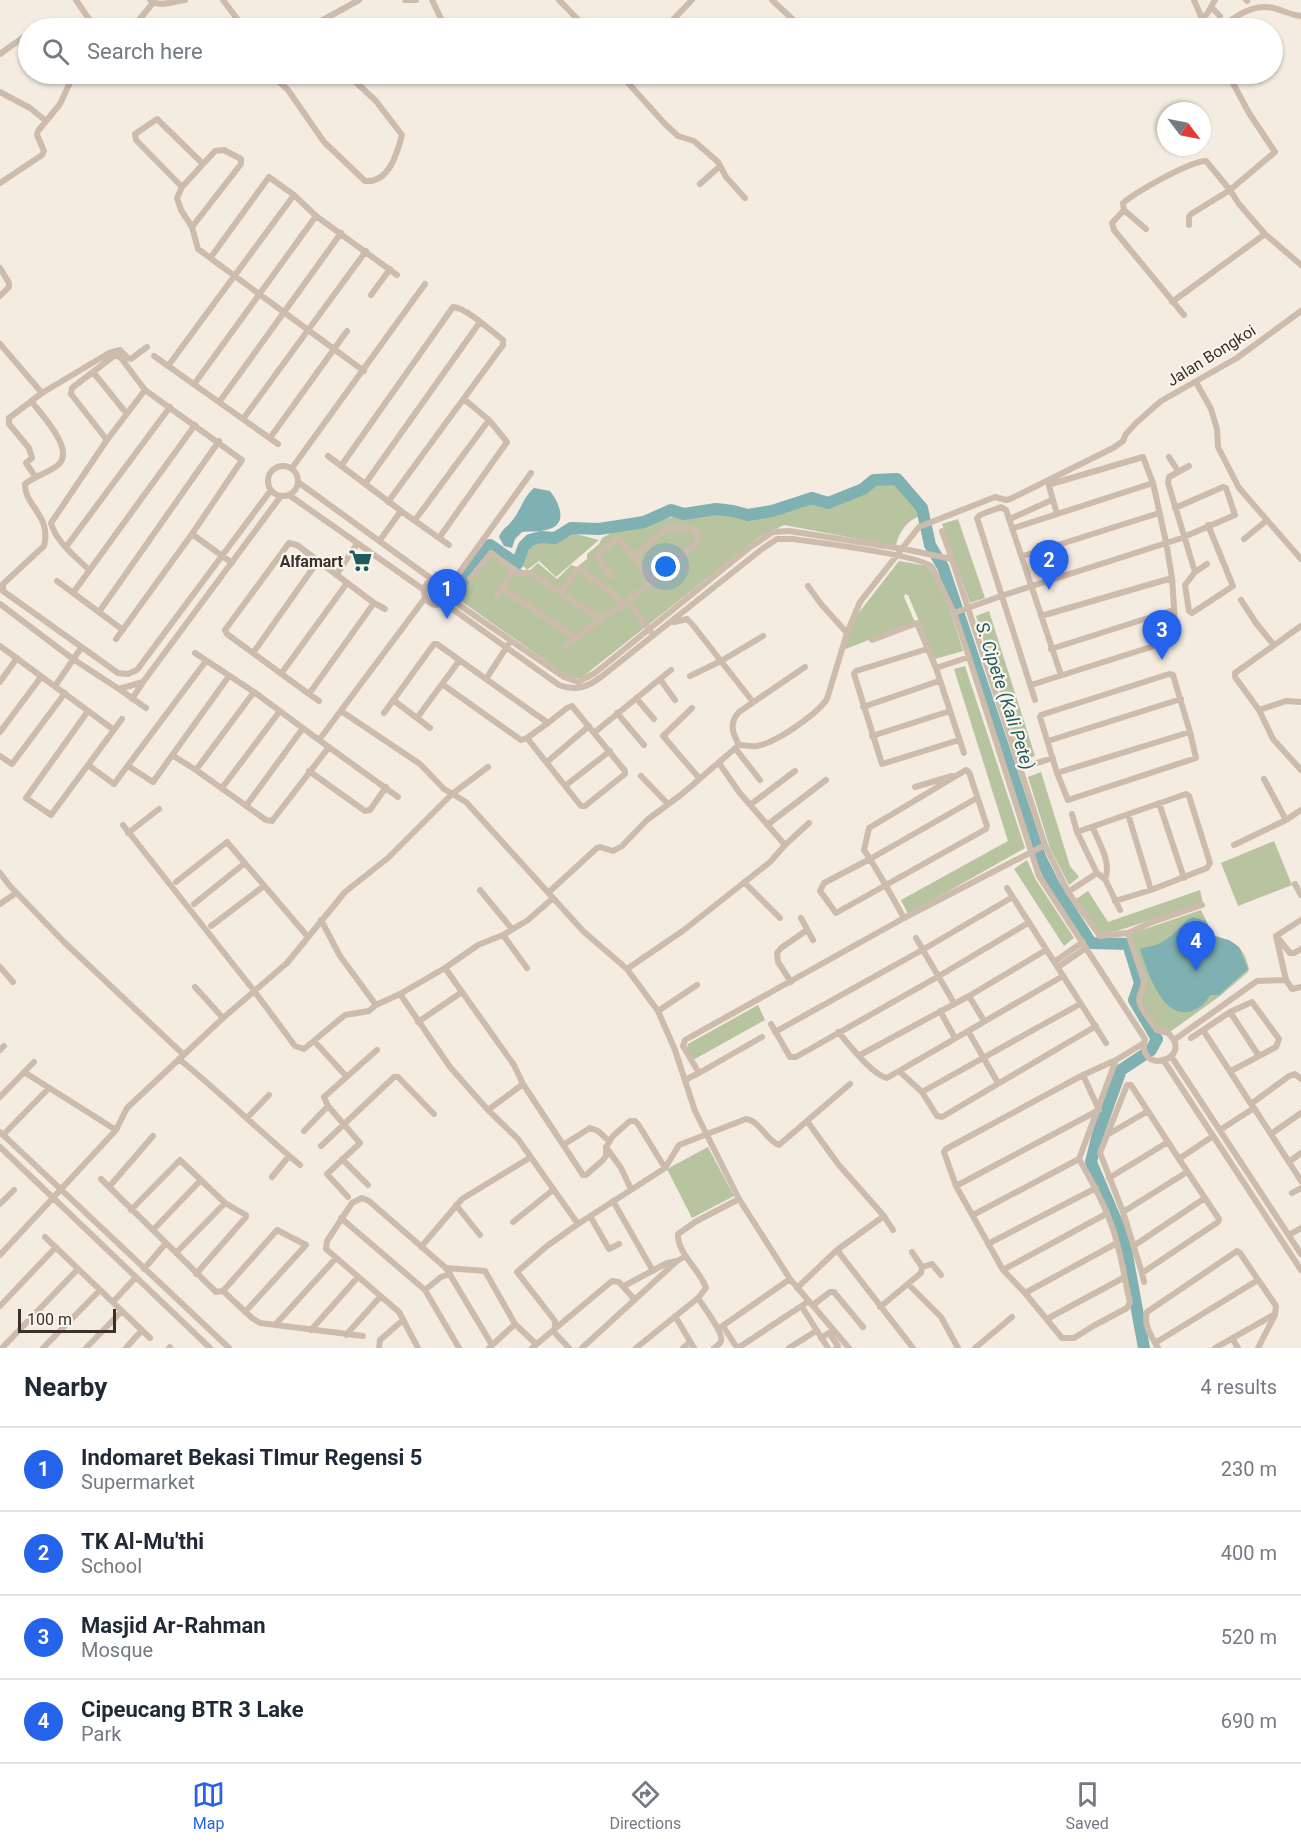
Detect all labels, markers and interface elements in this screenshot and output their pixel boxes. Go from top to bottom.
search box [18,18,1283,84]
icon: search [39,35,72,68]
text: Search here [87,39,203,64]
north arrow [1157,102,1211,156]
street label: Jalan Bongkoi [1163,321,1259,390]
pin: 2 [1030,540,1068,590]
supermarket icon: Alfamart [348,548,374,574]
place label: Alfamart [280,552,344,571]
your location [651,552,680,581]
pin: 1 [428,570,466,619]
pin: 3 [1142,610,1182,660]
water label: S. Cipete (Kali Pete) [971,619,1039,773]
pin: 4 [1176,922,1216,971]
scale bar [18,1306,116,1334]
text: 100 m [27,1310,72,1329]
text: Nearby [24,1372,107,1402]
text: 4 results [1201,1375,1277,1399]
text: Indomaret Bekasi TImur Regensi 5 [81,1445,422,1470]
text: 1 [38,1457,49,1481]
text: 230 m [1221,1457,1277,1481]
text: Supermarket [81,1470,195,1494]
text: TK Al-Mu'thi [81,1529,204,1554]
text: 2 [38,1541,49,1565]
text: 400 m [1221,1541,1277,1565]
text: School [81,1554,142,1578]
text: Masjid Ar-Rahman [81,1613,266,1638]
text: 3 [38,1625,49,1649]
text: 520 m [1221,1625,1277,1649]
text: Mosque [81,1638,153,1662]
text: Cipeucang BTR 3 Lake [81,1697,304,1722]
text: 4 [38,1709,49,1733]
text: 690 m [1221,1709,1277,1733]
text: Park [81,1722,121,1746]
tab: Map [192,1778,225,1833]
tab: Directions [609,1778,681,1833]
tab: Saved [1066,1778,1109,1833]

